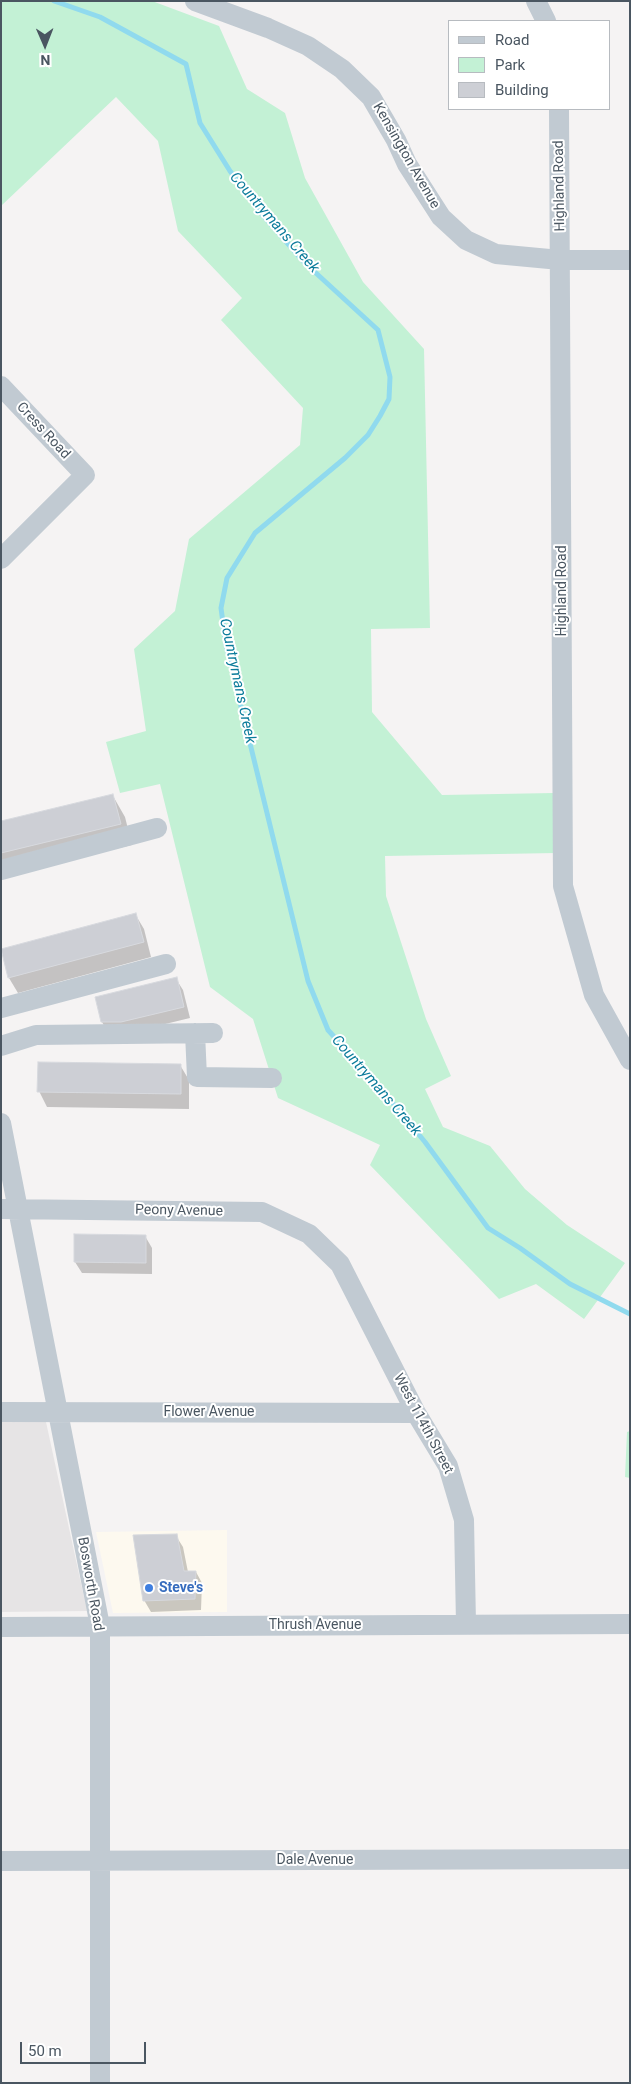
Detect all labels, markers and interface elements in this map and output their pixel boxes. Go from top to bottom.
north arrow [20,20,70,70]
legend [448,20,611,110]
text: Road [495,31,529,49]
text: N [40,52,50,68]
text: Park [495,56,525,74]
text: Building [495,81,549,99]
street label: Kensington Avenue [369,100,443,212]
street label: Highland Road [551,140,569,232]
water label: Countrymans Creek [225,169,323,277]
street label: Cress Road [13,399,73,463]
street label: Highland Road [554,545,570,637]
water label: Countrymans Creek [215,617,259,745]
water label: Countrymans Creek [327,1032,425,1140]
street label: Peony Avenue [135,1202,223,1220]
street label: West 114th Street [389,1371,457,1477]
street label: Flower Avenue [163,1404,255,1420]
street label: Bosworth Road [73,1536,107,1632]
place label: Steve's [159,1580,203,1596]
marker: Steve's [143,1582,155,1594]
street label: Thrush Avenue [269,1617,361,1633]
street label: Dale Avenue [277,1852,353,1868]
scale bar [22,2032,149,2064]
text: 50 m [28,2042,62,2060]

